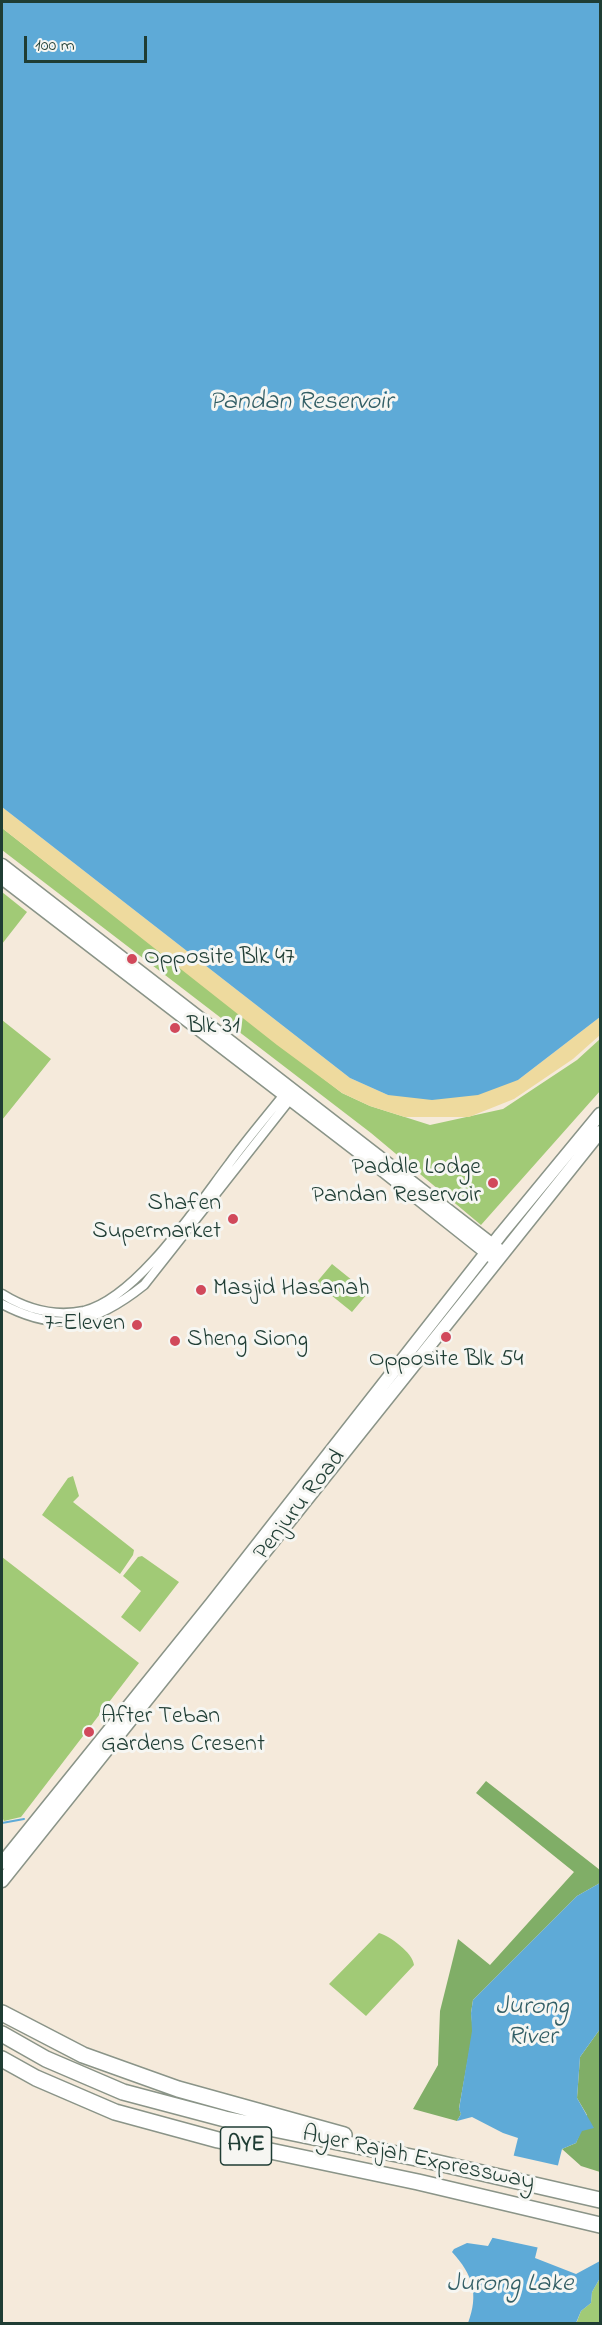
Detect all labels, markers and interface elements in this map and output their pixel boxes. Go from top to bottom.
scale bar [27,24,150,62]
text: 100 m [35,33,75,59]
water label: Pandan Reservoir [209,388,393,420]
place label: Opposite Blk 47 [144,945,295,973]
marker: Opposite Blk 47 [125,952,139,966]
place label: Blk 31 [187,1014,240,1042]
marker: Blk 31 [168,1021,182,1035]
place label: Paddle Lodge Pandan Reservoir [312,1155,481,1211]
marker: Paddle Lodge Pandan Reservoir [486,1176,500,1190]
place label: Shafen Supermarket [92,1191,221,1247]
marker: Shafen Supermarket [226,1212,240,1226]
place label: Masjid Hasanah [213,1276,370,1304]
marker: Masjid Hasanah [194,1283,208,1297]
place label: 7-Eleven [44,1311,125,1339]
marker: 7-Eleven [130,1318,144,1332]
place label: Sheng Siong [187,1327,308,1355]
marker: Opposite Blk 54 [439,1330,453,1344]
marker: Sheng Siong [168,1334,182,1348]
place label: Opposite Blk 54 [369,1347,523,1375]
street label: Penjuru Road [249,1445,353,1567]
place label: After Teban Gardens Cresent [101,1704,265,1760]
marker: After Teban Gardens Cresent [82,1725,96,1739]
water label: Jurong River [495,1993,569,2054]
street label: Ayer Rajah Expressway [299,2121,537,2199]
road number: AYE [220,2127,272,2165]
water label: Jurong Lake [447,2270,573,2302]

